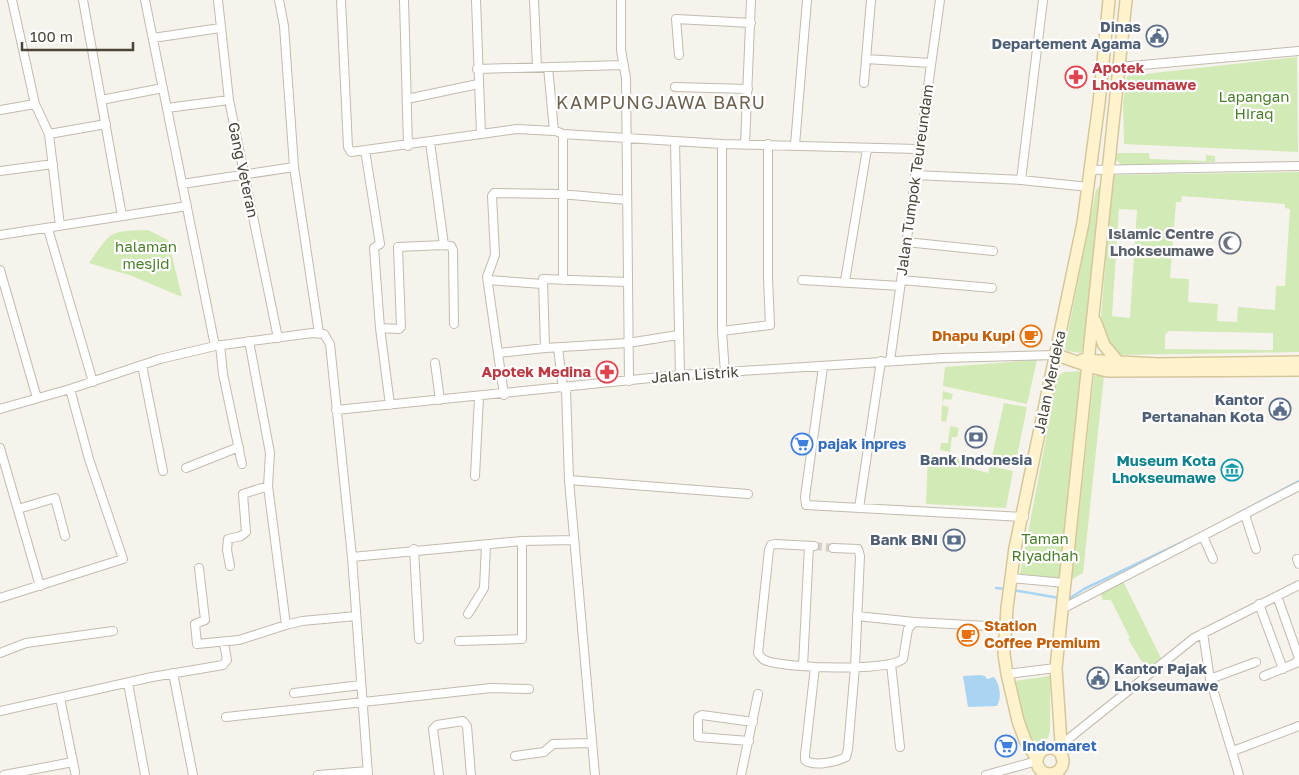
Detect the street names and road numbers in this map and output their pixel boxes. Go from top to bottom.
street label: Jalan Tumpok Teureundam [892,83,936,277]
street label: Gang Veteran [225,120,263,219]
street label: Jalan Merdeka [1029,329,1069,435]
street label: Jalan Listrik [650,362,740,386]

